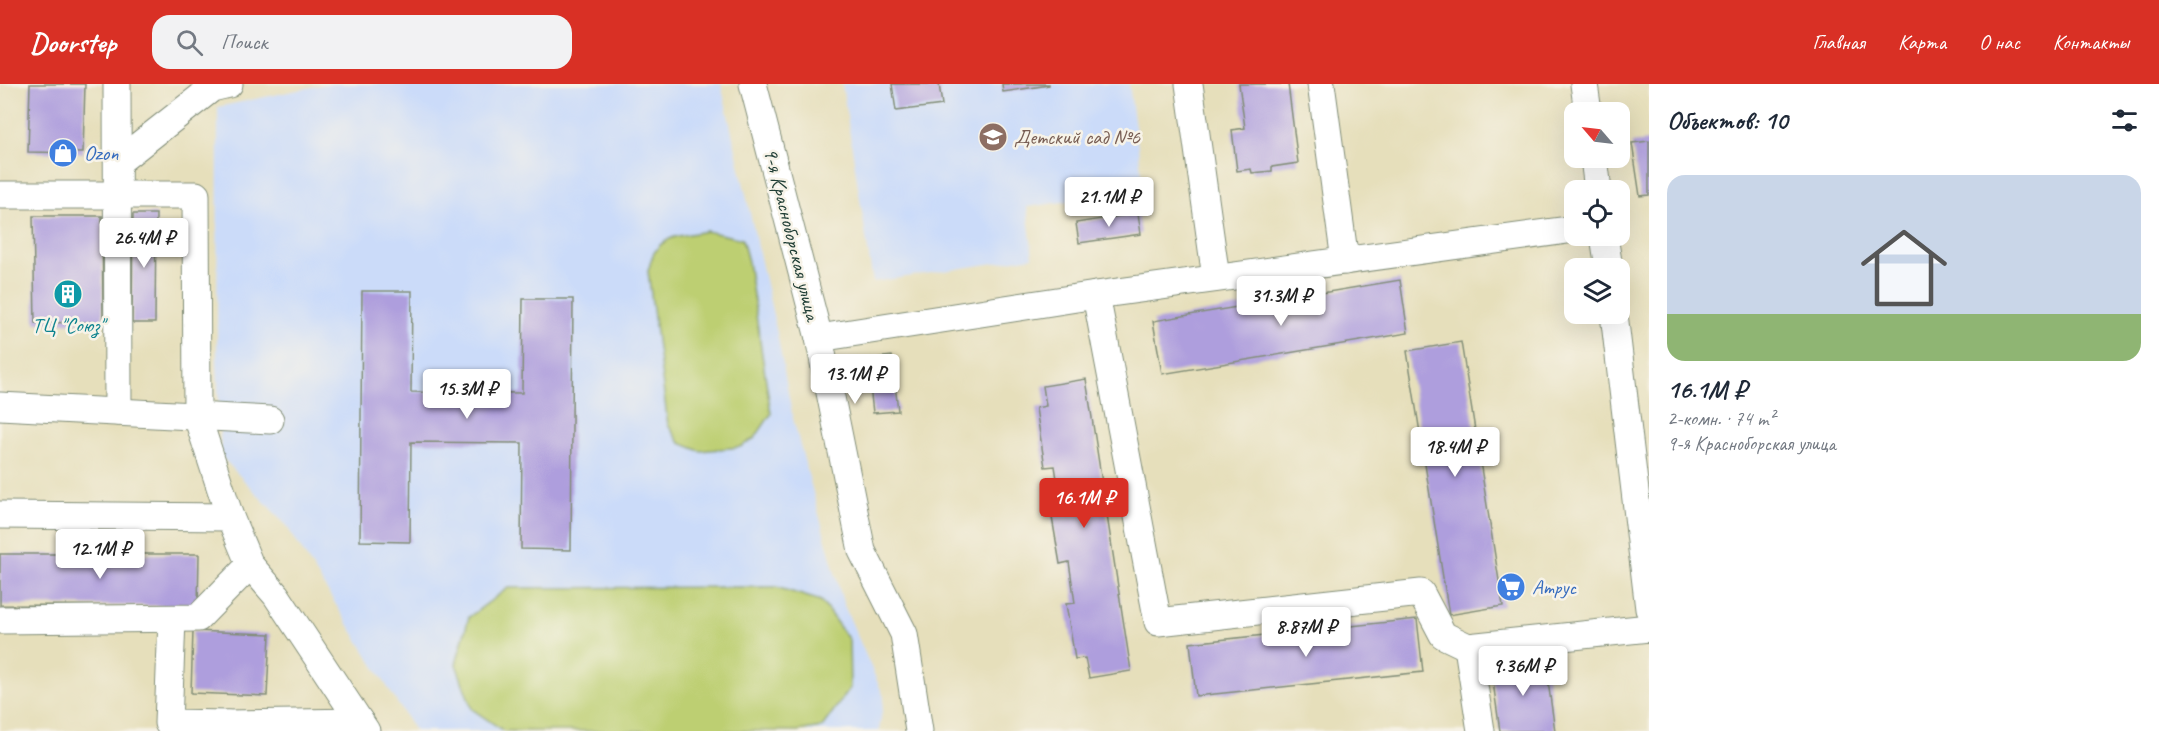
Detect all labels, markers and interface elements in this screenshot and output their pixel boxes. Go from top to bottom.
search box [152,15,572,69]
text: Doorstep [30,25,116,60]
icon: search [173,26,206,59]
text: Поиск [221,28,268,56]
text: Главная [1812,29,1865,55]
text: Карта [1898,29,1946,55]
text: О нас [1979,29,2020,55]
text: Контакты [2053,29,2129,55]
north arrow [1564,102,1630,168]
map controls [1564,102,1630,324]
text: Объектов: 10 [1667,104,1787,137]
icon: filters [2108,104,2141,137]
school or university icon: Детский сад №6 [977,121,1009,153]
place label: Детский сад №6 [1014,124,1141,150]
shop icon: Ozon [47,137,79,169]
place label: Ozon [84,140,119,166]
street label: 9-я Красноборская улица [758,145,827,325]
pin: 21.1M ₽ [1054,177,1164,228]
button: locate [1564,180,1630,246]
text: 21.1M ₽ [1079,184,1139,209]
icon: home [1850,214,1958,322]
pin: 26.4M ₽ [89,218,199,269]
text: 26.4M ₽ [113,225,175,250]
button: layers [1564,258,1630,324]
pin: 31.3M ₽ [1226,276,1336,327]
building icon: ТЦ "Союз" [52,278,84,310]
text: 31.3M ₽ [1251,283,1311,308]
place label: ТЦ "Союз" [32,312,108,339]
pin: 13.1M ₽ [800,354,910,405]
text: 13.1M ₽ [825,361,885,386]
pin: 15.3M ₽ [412,369,522,420]
text: 16.1M ₽ [1667,373,1746,406]
text: 15.3M ₽ [437,376,497,401]
text: 2-комн. · 74 m² [1667,406,1775,431]
pin: 18.4M ₽ [1400,427,1510,478]
text: 9-я Красноборская улица [1667,431,1836,456]
text: 18.4M ₽ [1425,434,1485,459]
pin: 16.1M ₽ [1029,478,1139,529]
text: 16.1M ₽ [1053,485,1115,510]
pin: 12.1M ₽ [45,529,155,580]
text: 12.1M ₽ [70,536,130,561]
supermarket icon: Атрус [1495,571,1527,603]
place label: Атрус [1532,574,1577,600]
pin: 8.87M ₽ [1251,607,1361,658]
text: 8.87M ₽ [1276,614,1336,639]
pin: 9.36M ₽ [1468,646,1578,697]
text: 9.36M ₽ [1493,653,1553,678]

